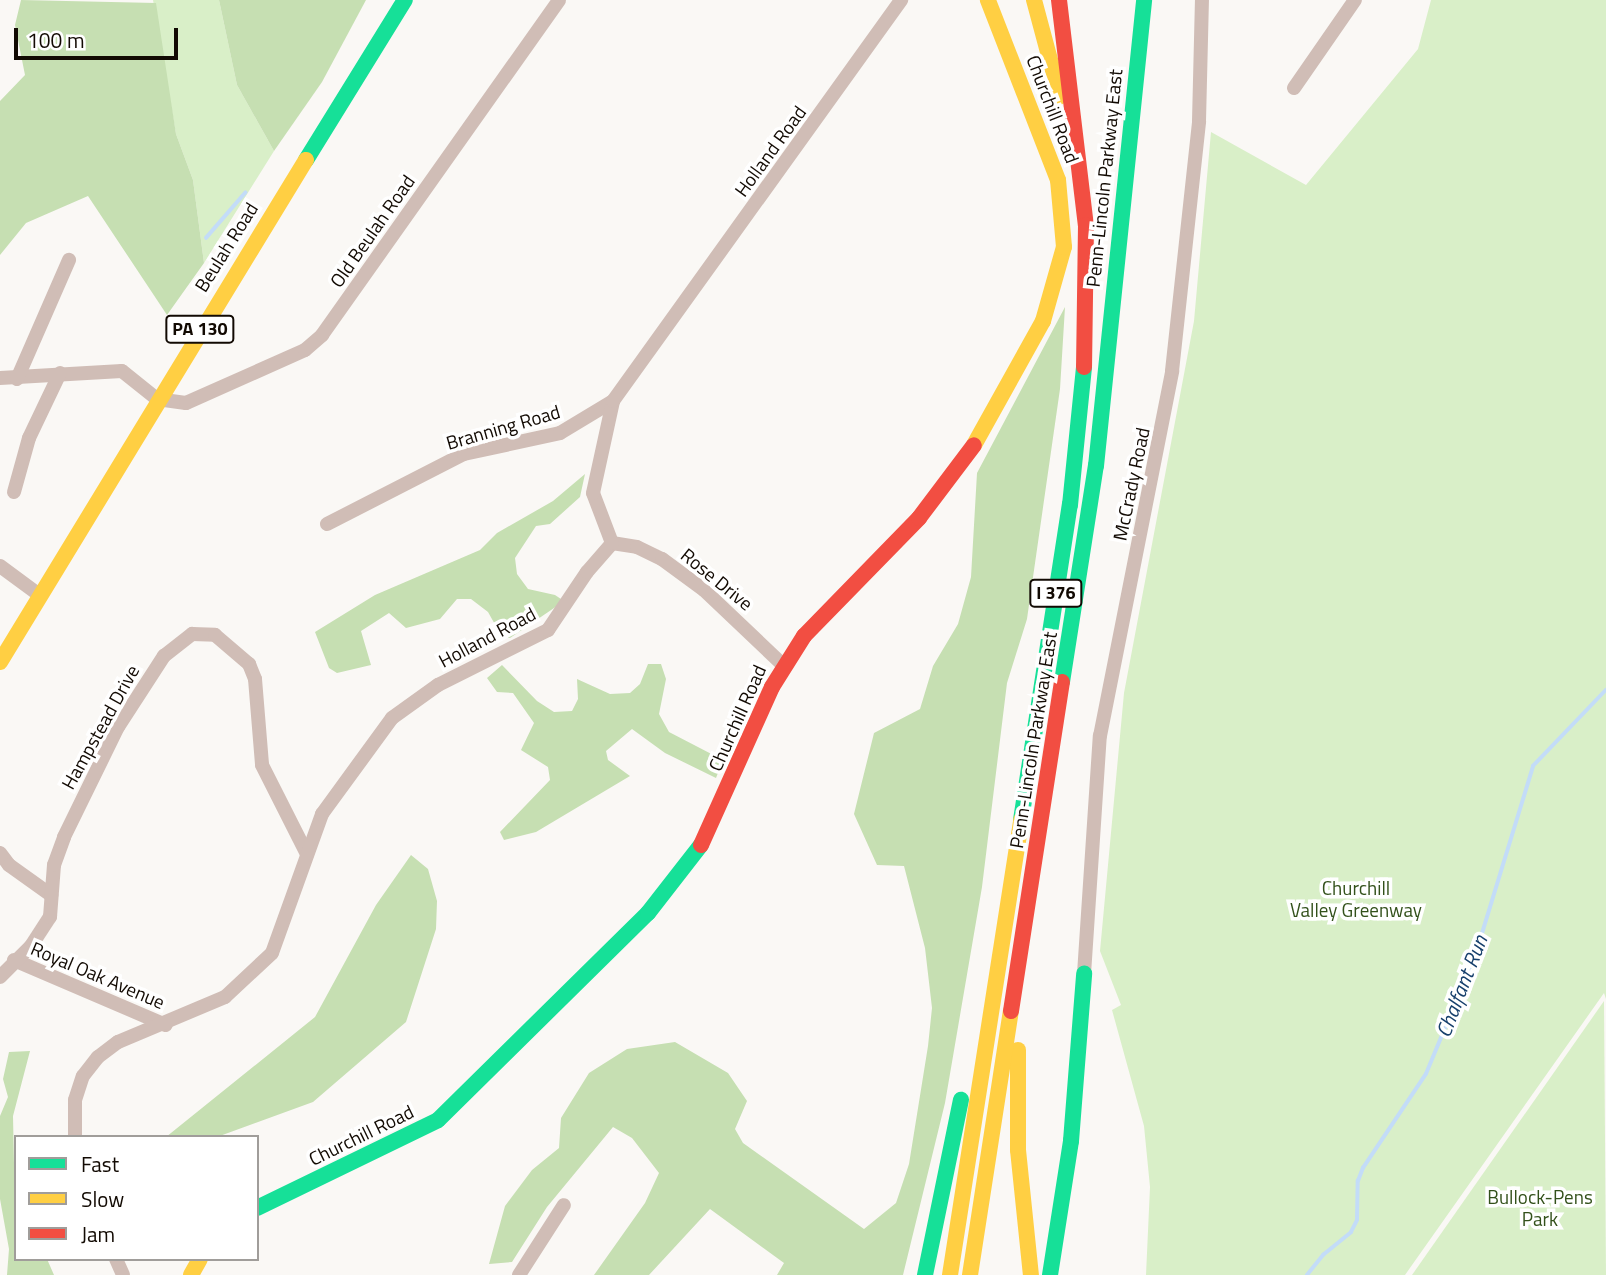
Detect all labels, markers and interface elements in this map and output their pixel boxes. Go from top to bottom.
scale bar [18,14,182,58]
text: 100 m [27,24,84,56]
street label: Churchill Road [1022,52,1084,166]
street label: Penn-Lincoln Parkway East [1081,68,1127,288]
street label: Holland Road [729,101,811,201]
street label: Old Beulah Road [325,170,419,292]
street label: Beulah Road [190,198,262,296]
road number: PA 130 [165,314,235,344]
street label: Branning Road [443,400,563,454]
street label: McCrady Road [1108,425,1154,543]
street label: Rose Drive [677,543,757,615]
road number: I 376 [1028,578,1084,608]
street label: Holland Road [435,602,539,672]
street label: Penn-Lincoln Parkway East [1005,630,1061,850]
street label: Hampstead Drive [56,661,144,793]
street label: Churchill Road [703,661,771,775]
park label: Churchill Valley Greenway [1290,877,1422,921]
water label: Chalfant Run [1430,931,1492,1041]
street label: Royal Oak Avenue [28,937,168,1013]
street label: Churchill Road [305,1100,417,1170]
legend [14,1135,259,1261]
text: Fast [81,1148,119,1180]
text: Slow [81,1183,124,1215]
park label: Bullock-Pens Park [1487,1186,1593,1230]
text: Jam [81,1218,115,1250]

